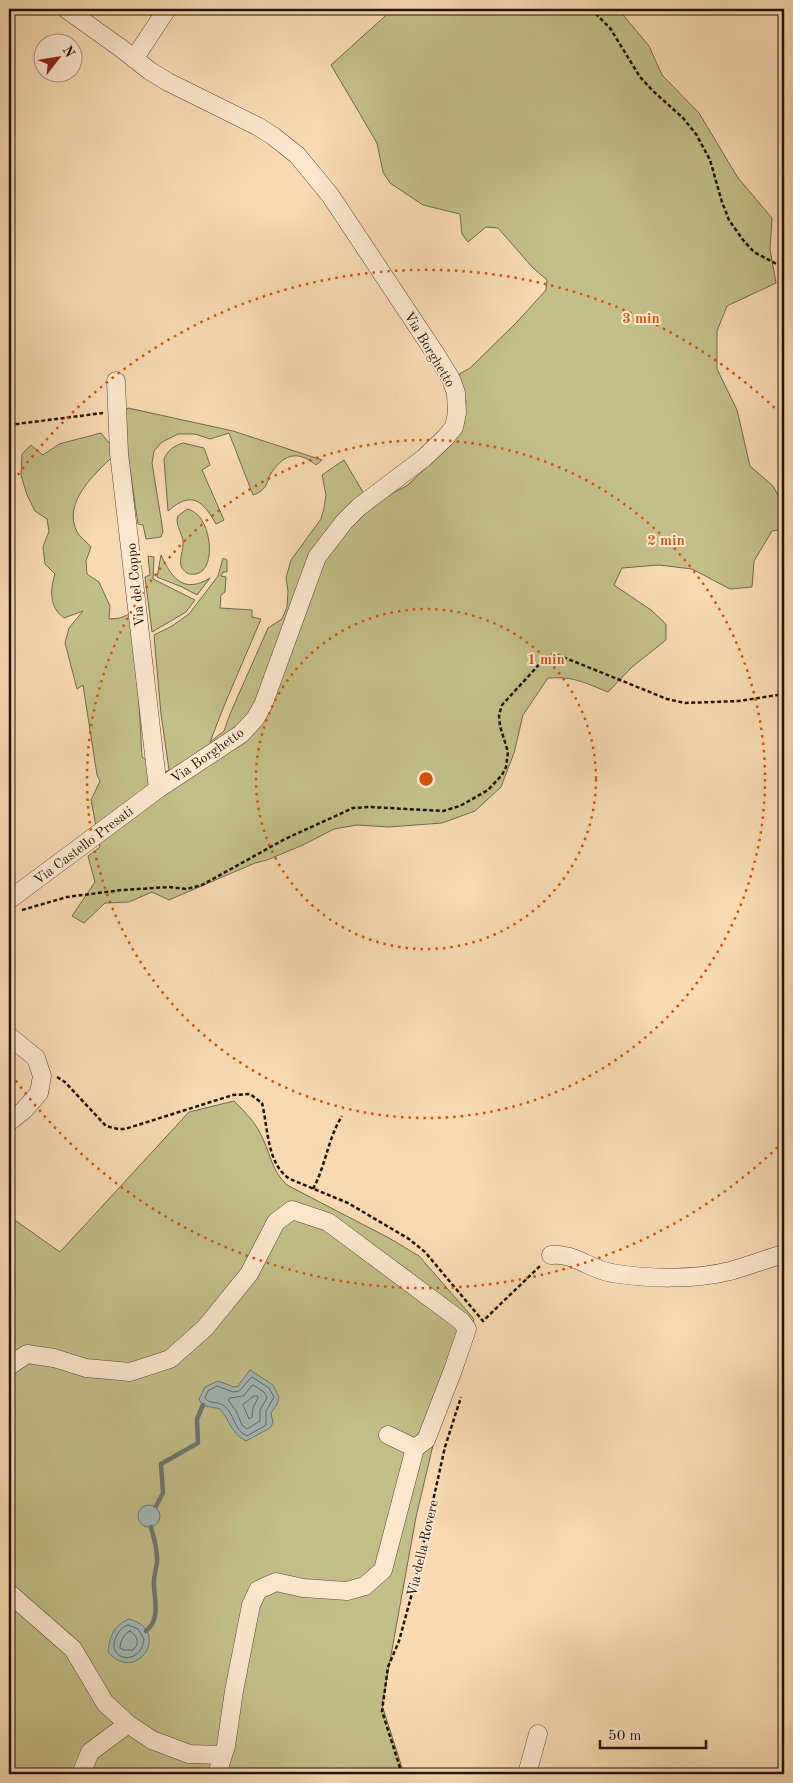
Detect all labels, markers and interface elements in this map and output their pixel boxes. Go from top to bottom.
north arrow [32,32,82,82]
text: N [60,44,77,60]
street label: Via Borghetto [401,309,457,390]
text: 3 min [622,312,660,327]
text: 2 min [647,534,685,549]
street label: Via del Coppo [125,542,147,627]
text: 1 min [527,653,565,668]
street label: Via Borghetto [169,726,247,786]
centre of rings [417,770,435,788]
street label: Via Castello Presati [31,804,136,888]
street label: Via della Rovere [405,1499,441,1598]
scale bar [600,1718,707,1750]
text: 50 m [608,1729,642,1744]

